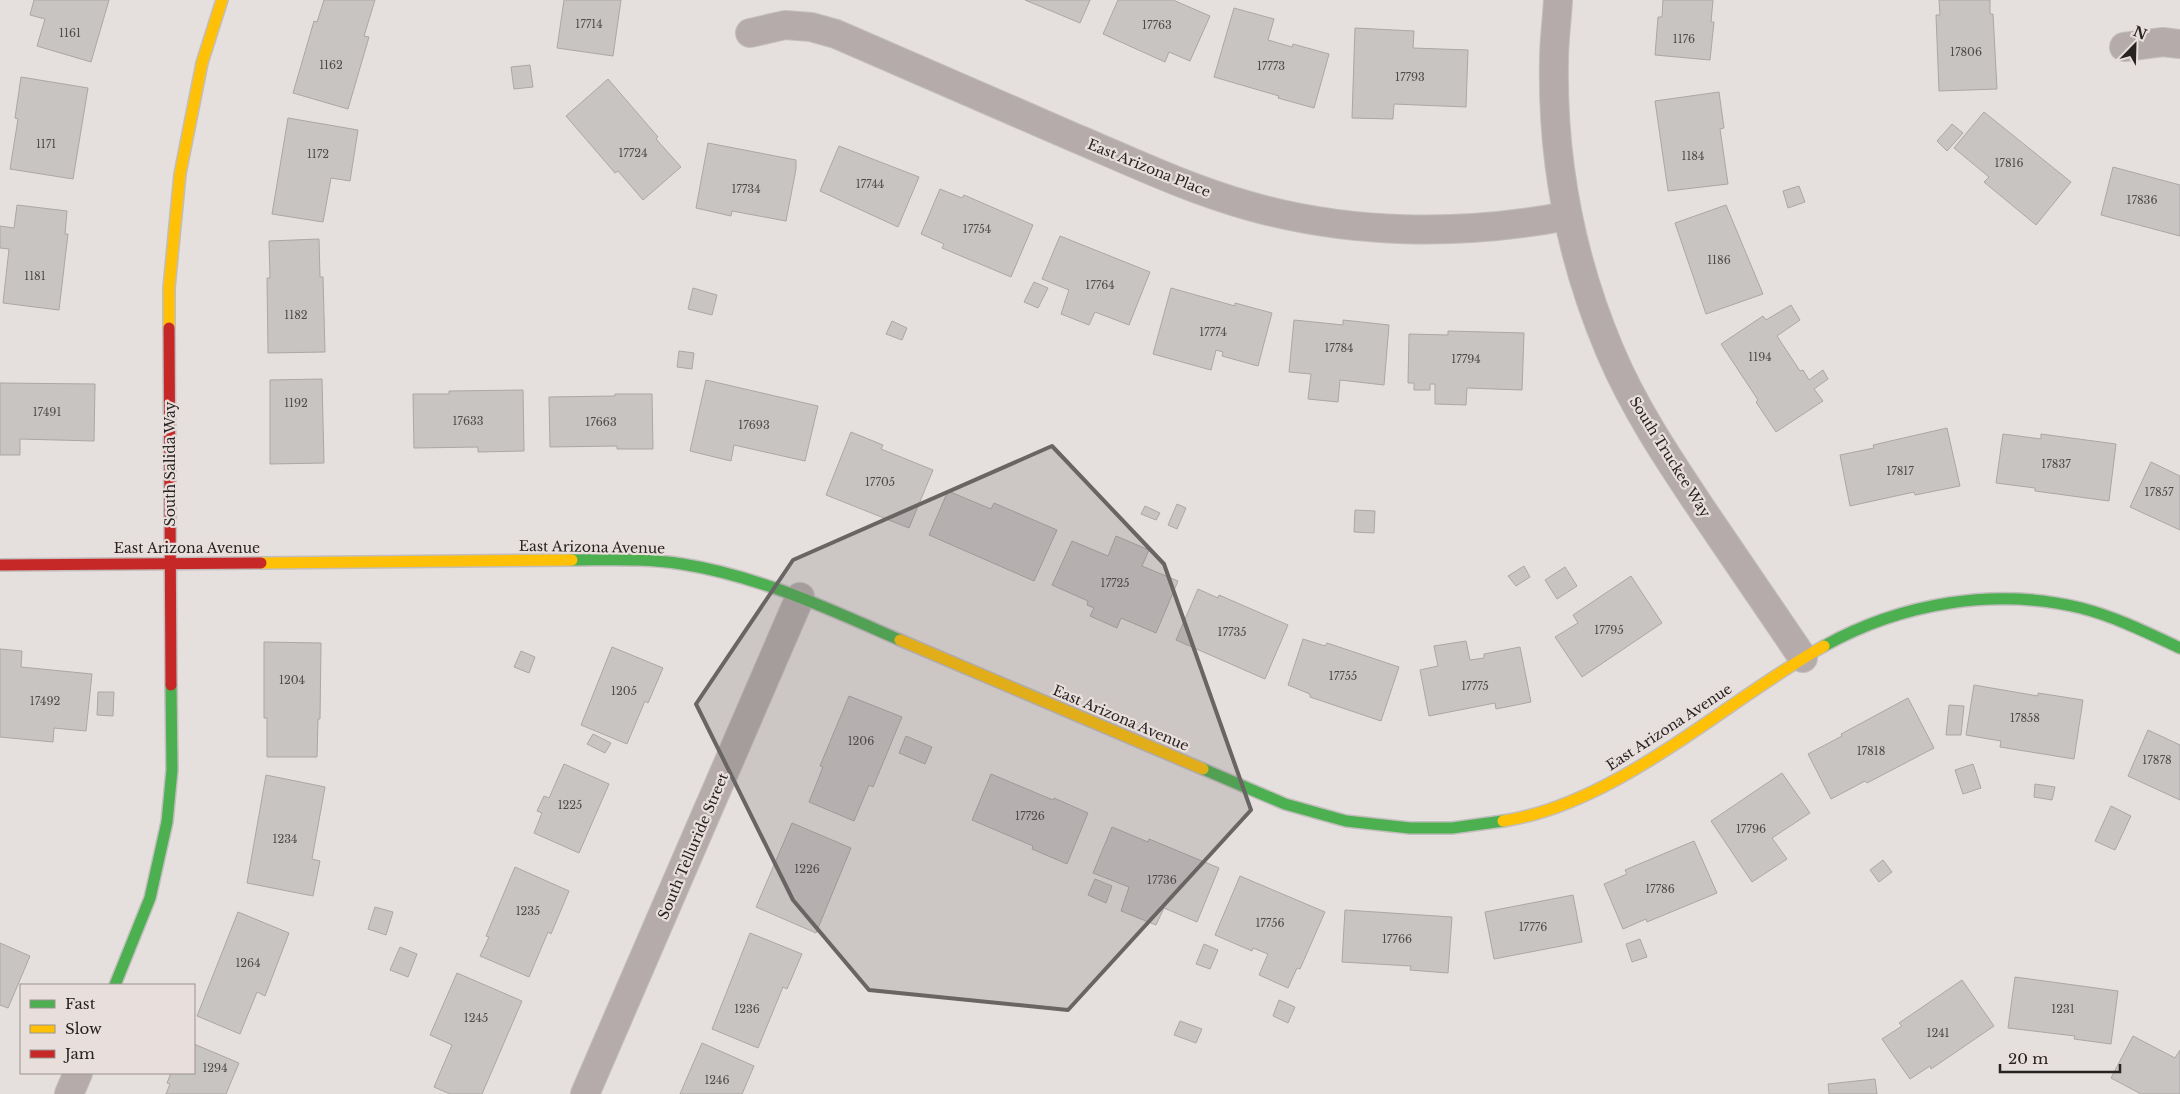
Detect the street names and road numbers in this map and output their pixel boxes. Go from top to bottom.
street label: East Arizona Place [1085,135,1213,201]
street label: South Truckee Way [1626,393,1715,521]
street label: South Salida Way [161,402,179,526]
street label: East Arizona Avenue [519,537,665,557]
street label: East Arizona Avenue [114,539,260,557]
street label: East Arizona Avenue [1603,680,1735,774]
street label: East Arizona Avenue [1050,681,1192,755]
street label: South Telluride Street [654,769,732,922]

